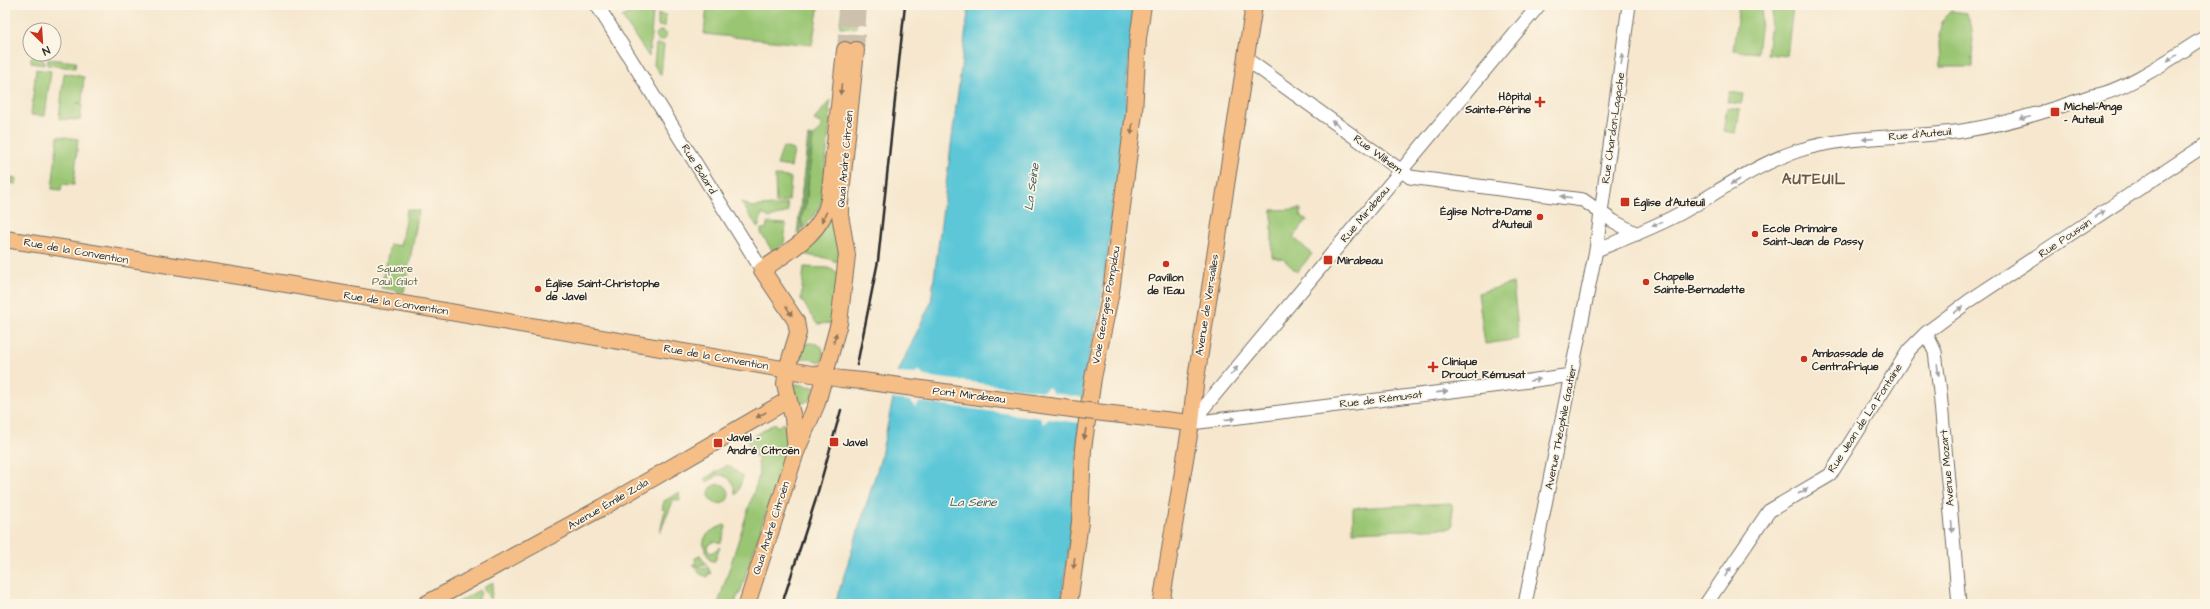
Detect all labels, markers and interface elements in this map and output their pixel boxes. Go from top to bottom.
north arrow [22,22,62,62]
text: N [40,42,52,59]
one-way arrow [1619,53,1625,65]
one-way arrow [2167,54,2177,62]
street label: Rue Chardon-Lagache [1598,71,1629,185]
one-way arrow [837,83,844,95]
place label: Hôpital Sainte-Périne [1464,89,1531,117]
marker: Hôpital Sainte-Périne [1534,96,1546,108]
place label: Michel-Ange - Auteuil [2064,99,2122,127]
marker: Michel-Ange - Auteuil [2049,106,2061,118]
street label: Quai André Citroën [833,109,857,208]
one-way arrow [2019,115,2031,121]
one-way arrow [1331,120,1341,128]
one-way arrow [1129,123,1135,135]
street label: Rue d'Auteuil [1888,124,1952,144]
street label: Rue Wilhem [1350,131,1406,177]
one-way arrow [1862,135,1874,142]
street label: Rue Balard [678,141,720,197]
water label: La Seine [1020,162,1044,212]
district label: AUTEUIL [1782,169,1846,190]
one-way arrow [1729,179,1741,186]
street label: Rue Mirabeau [1337,182,1393,245]
one-way arrow [1560,194,1572,201]
place label: Église d'Auteuil [1634,195,1705,212]
marker: Église d'Auteuil [1619,196,1631,208]
place label: Église Notre-Dame d'Auteuil [1440,204,1532,232]
one-way arrow [2095,210,2106,218]
one-way arrow [821,211,827,223]
marker: Église Notre-Dame d'Auteuil [1535,212,1545,222]
street label: Rue Poussin [2036,215,2095,261]
one-way arrow [1652,221,1663,227]
place label: Ecole Primaire Saint-Jean de Passy [1762,221,1865,251]
marker: Ecole Primaire Saint-Jean de Passy [1750,229,1760,239]
street label: Rue de la Convention [23,234,130,268]
street label: Voie Georges Pompidou [1088,244,1125,365]
street label: Avenue de Versailles [1192,253,1223,357]
place label: Mirabeau [1337,253,1383,268]
marker: Mirabeau [1322,254,1334,266]
marker: Pavillon de l'Eau [1161,259,1171,269]
park label: Square Paul Gilot [372,261,419,289]
place label: Chapelle Sainte-Bernadette [1653,269,1745,297]
place label: Pavillon de l'Eau [1146,270,1185,298]
place label: Église Saint-Christophe de Javel [545,276,660,304]
marker: Chapelle Sainte-Bernadette [1641,277,1651,287]
marker: Église Saint-Christophe de Javel [533,284,543,294]
street label: Rue de la Convention [343,287,450,319]
one-way arrow [785,306,793,316]
one-way arrow [1952,306,1963,314]
one-way arrow [832,332,838,344]
street label: Rue de la Convention [663,340,770,374]
place label: Ambassade de Centrafrique [1812,346,1884,375]
place label: Clinique Drouot Rémusat [1442,354,1526,382]
marker: Ambassade de Centrafrique [1799,354,1809,364]
marker: Clinique Drouot Rémusat [1427,361,1439,373]
street label: Rue Jean de La Fontaine [1824,361,1906,475]
street label: Avenue Théophile Gautier [1542,363,1580,491]
one-way arrow [1934,364,1941,376]
one-way arrow [1229,366,1238,377]
one-way arrow [1529,377,1541,383]
street label: Pont Mirabeau [932,383,1007,407]
street label: Rue de Rémusat [1339,386,1424,412]
one-way arrow [1436,389,1448,395]
one-way arrow [755,412,767,419]
one-way arrow [1224,416,1236,422]
one-way arrow [1082,428,1088,440]
street label: Avenue Mozart [1936,428,1958,507]
place label: Javel - André Citroën [726,430,800,458]
place label: Javel [842,435,868,450]
marker: Javel [828,436,840,448]
marker: Javel - André Citroën [712,437,724,449]
street label: Avenue Émile Zola [565,475,652,533]
street label: Quai André Citroën [749,479,793,577]
one-way arrow [1797,487,1809,494]
water label: La Seine [949,494,997,511]
one-way arrow [1949,521,1956,533]
one-way arrow [1071,557,1078,569]
one-way arrow [1724,566,1732,577]

